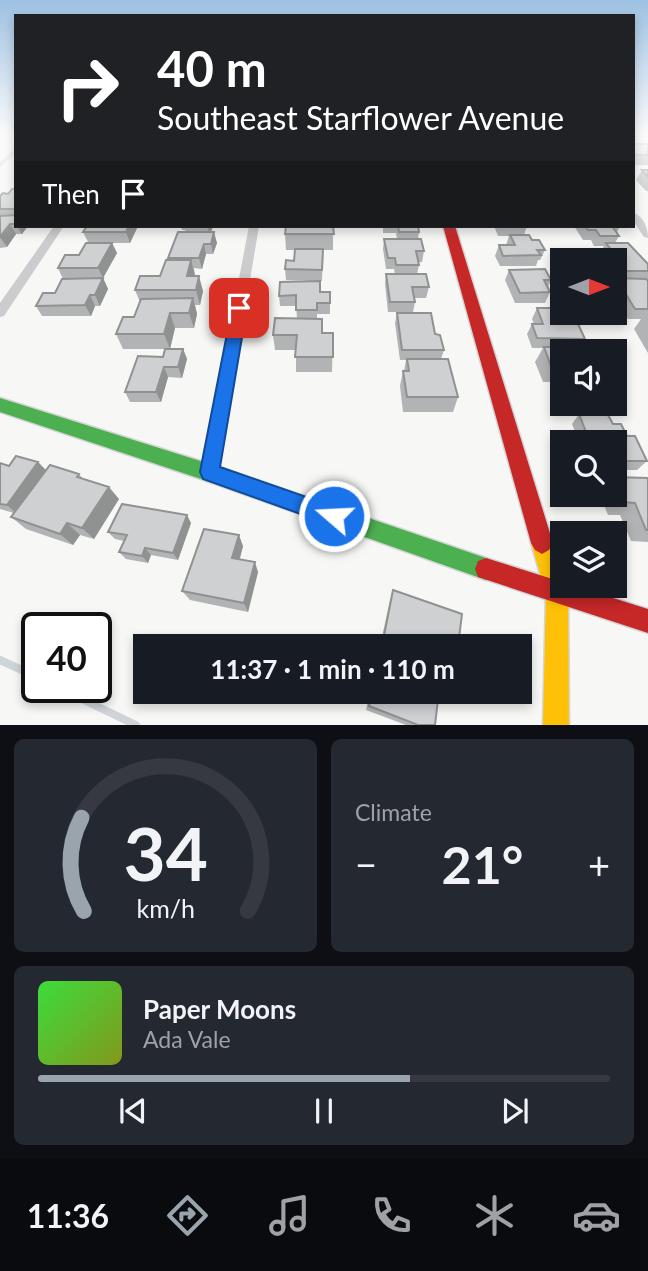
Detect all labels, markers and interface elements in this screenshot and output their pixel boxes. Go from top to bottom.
text: 40 m [157,39,267,97]
icon: right [42,42,133,133]
text: Southeast Starflower Avenue [157,98,564,137]
icon: arrive [114,175,152,213]
text: Then [42,178,100,210]
north arrow [550,248,626,326]
map controls [550,248,627,598]
pin [209,278,269,338]
icon: arrive [220,289,258,327]
button: sound [550,339,627,416]
button: search [550,430,627,507]
position arrow [297,479,371,553]
button: layers [550,521,627,598]
speed limit sign: 40 [21,612,112,703]
text: 11:37 · 1 min · 110 m [210,653,455,685]
text: Climate [355,798,432,826]
text: 34 [123,810,208,898]
text: 21° [442,833,523,895]
text: − [355,841,377,887]
text: + [588,841,610,887]
text: km/h [136,893,195,923]
text: Paper Moons [143,993,296,1025]
text: Ada Vale [143,1025,231,1053]
icon: previous [114,1092,152,1130]
icon: pause [305,1092,343,1130]
icon: next [496,1092,534,1130]
icon: directions [163,1191,212,1240]
icon: music [265,1191,314,1240]
icon: phone [367,1191,416,1240]
icon: climate [470,1191,519,1240]
icon: car [572,1191,621,1240]
text: 11:36 [27,1196,109,1235]

